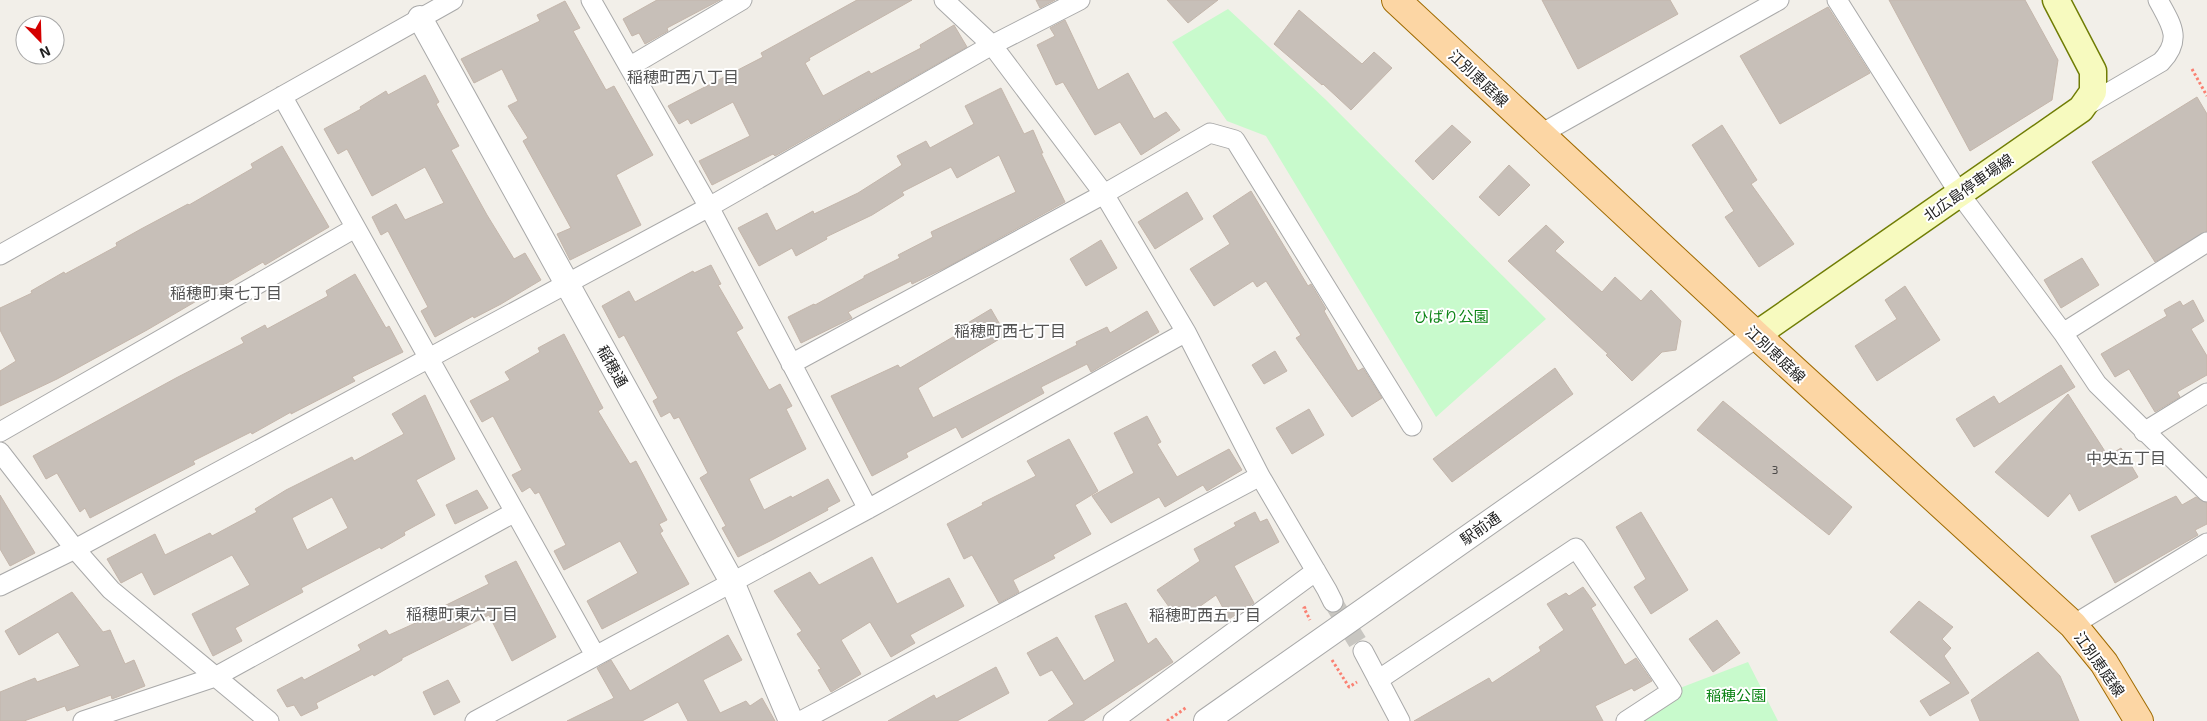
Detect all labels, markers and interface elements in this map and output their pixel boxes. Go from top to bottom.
north arrow [15,15,65,65]
text: N [37,43,53,62]
street label: 江別恵庭線 [1445,46,1513,110]
district label: 稲穂町西八丁目 [627,67,739,86]
street label: 北広島停車場線 [1920,150,2016,224]
district label: 稲穂町東七丁目 [170,283,282,302]
park label: ひばり公園 [1413,307,1489,325]
district label: 稲穂町西七丁目 [954,321,1066,340]
street label: 江別恵庭線 [1742,322,1810,386]
street label: 稲穂通 [594,342,632,390]
district label: 中央五丁目 [2086,448,2166,467]
house number: 3 [1772,462,1778,476]
street label: 駅前通 [1456,508,1504,548]
district label: 稲穂町東六丁目 [406,604,518,623]
district label: 稲穂町西五丁目 [1149,605,1261,624]
street label: 江別恵庭線 [2071,628,2129,700]
park label: 稲穂公園 [1706,686,1766,704]

